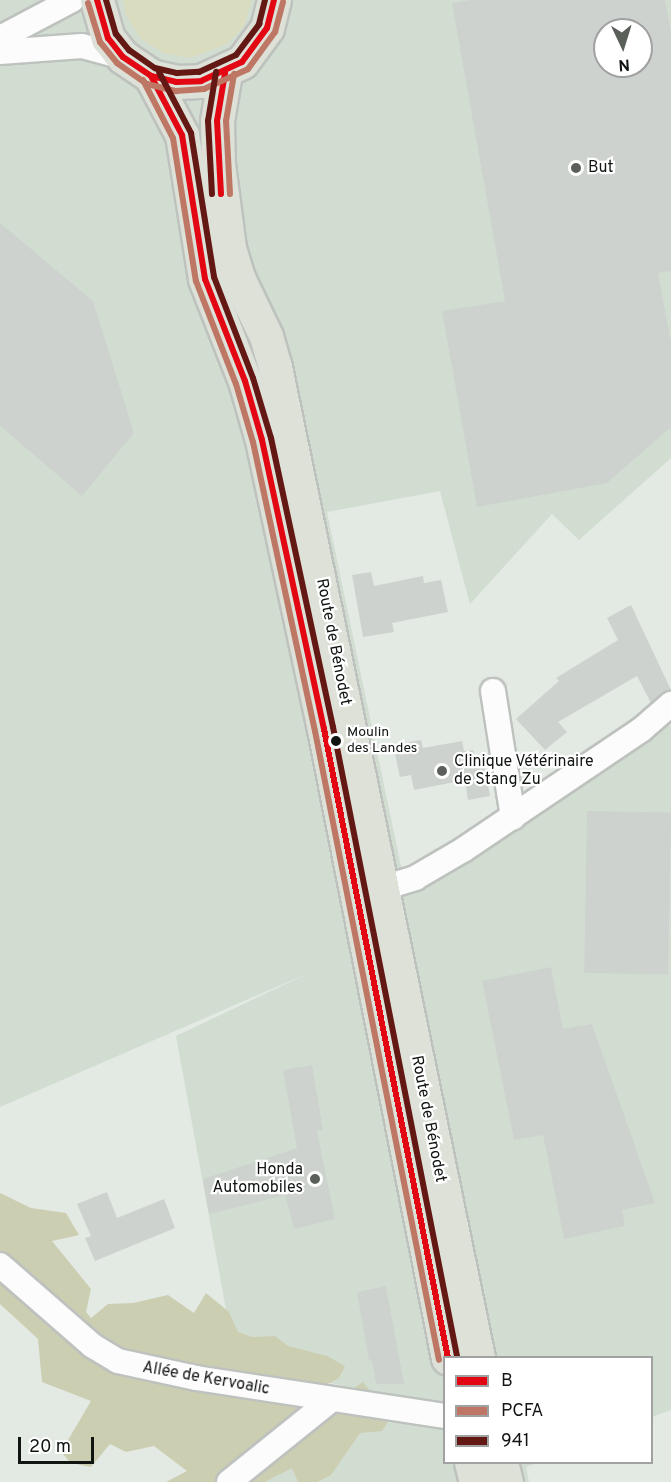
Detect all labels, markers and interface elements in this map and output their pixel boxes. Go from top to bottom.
north arrow [593,18,653,78]
text: N [618,54,631,74]
place label: But [588,158,614,178]
marker: But [569,161,583,175]
street label: Route de Bénodet [311,577,355,707]
place label: Moulin des Landes [347,725,417,758]
marker: Moulin des Landes [330,735,342,747]
place label: Clinique Vétérinaire de Stang Zu [454,752,594,790]
marker: Clinique Vétérinaire de Stang Zu [435,764,449,778]
street label: Route de Bénodet [406,1054,450,1184]
place label: Honda Automobiles [213,1160,303,1198]
marker: Honda Automobiles [308,1172,322,1186]
legend [443,1356,653,1464]
street label: Allée de Kervoalic [141,1358,271,1400]
text: B [501,1370,513,1393]
text: PCFA [501,1400,544,1423]
scale bar [21,1425,98,1463]
text: 941 [501,1430,530,1453]
text: 20 m [29,1436,71,1459]

